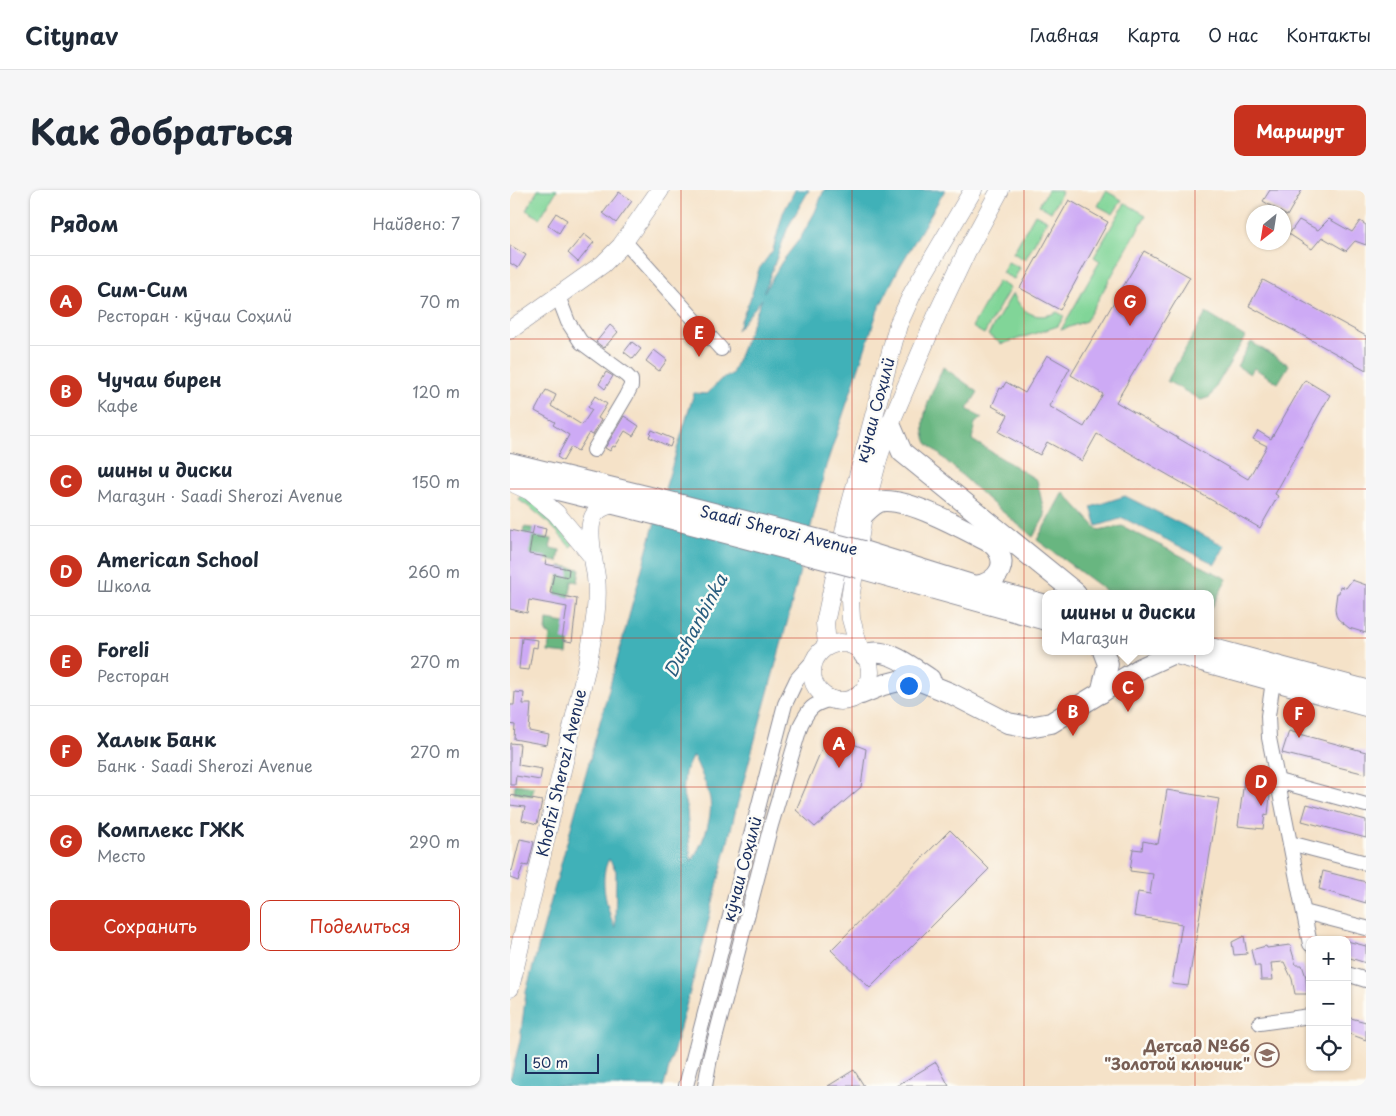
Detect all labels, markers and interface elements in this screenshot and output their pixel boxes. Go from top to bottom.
text: Citynav [25,17,118,53]
text: Главная [1030,21,1099,48]
text: Карта [1127,21,1180,48]
text: О нас [1208,21,1258,48]
text: Контакты [1286,21,1371,48]
text: Как добраться [30,104,294,157]
button: Маршрут [1234,105,1366,156]
north arrow [1246,205,1291,250]
text: Рядом [50,207,118,239]
text: Найдено: 7 [373,211,460,235]
text: Сим-Сим [97,275,188,303]
pin: G [1114,285,1146,326]
text: A [60,289,72,313]
text: 70 m [420,289,460,313]
text: Ресторан · кӯчаи Соҳилӣ [97,303,292,327]
pin: E [683,316,715,357]
street label: кӯчаи Соҳилӣ [848,354,900,465]
text: Чучаи бирен [97,365,222,393]
text: B [61,379,71,403]
text: 120 m [413,379,460,403]
text: Кафе [97,393,138,417]
text: шины и диски [97,455,233,483]
text: C [60,469,72,493]
text: 150 m [412,469,460,493]
text: Магазин · Saadi Sherozi Avenue [97,483,343,507]
street label: Saadi Sherozi Avenue [698,498,861,560]
text: American School [97,545,259,573]
text: D [60,559,72,583]
text: 260 m [408,559,460,583]
water label: Dushanbinka [656,568,734,682]
text: Школа [97,573,151,597]
popup [1042,590,1214,655]
text: шины и диски [1060,597,1196,625]
text: Магазин [1060,625,1129,649]
text: Foreli [97,635,149,663]
text: E [61,649,71,673]
text: 270 m [410,649,460,673]
text: Ресторан [97,663,170,687]
pin: C [1112,671,1144,712]
your location [896,673,922,699]
street label: Khofizi Sherozi Avenue [529,686,591,859]
pin: B [1057,695,1089,736]
pin: F [1283,697,1315,738]
text: Халык Банк [97,725,216,753]
pin: A [823,727,855,768]
text: F [61,739,71,763]
text: 270 m [410,739,460,763]
text: Банк · Saadi Sherozi Avenue [97,753,313,777]
pin: D [1245,765,1277,806]
street label: кӯчаи Соҳилӣ [715,813,767,924]
text: Комплекс ГЖК [97,815,244,843]
text: G [59,829,73,853]
text: 290 m [409,829,460,853]
text: Место [97,843,146,867]
button: Сохранить [50,900,250,951]
button: Поделиться [260,900,460,951]
map controls [1306,936,1351,1071]
button: + [1306,936,1351,981]
button: − [1306,981,1351,1026]
button: locate [1306,1026,1351,1071]
place label: Детсад №66 "Золотой ключик" [1104,1033,1250,1075]
school or university icon: Детсад №66 "Золотой ключик" [1254,1042,1280,1068]
scale bar [525,1051,599,1074]
text: 50 m [532,1052,568,1073]

